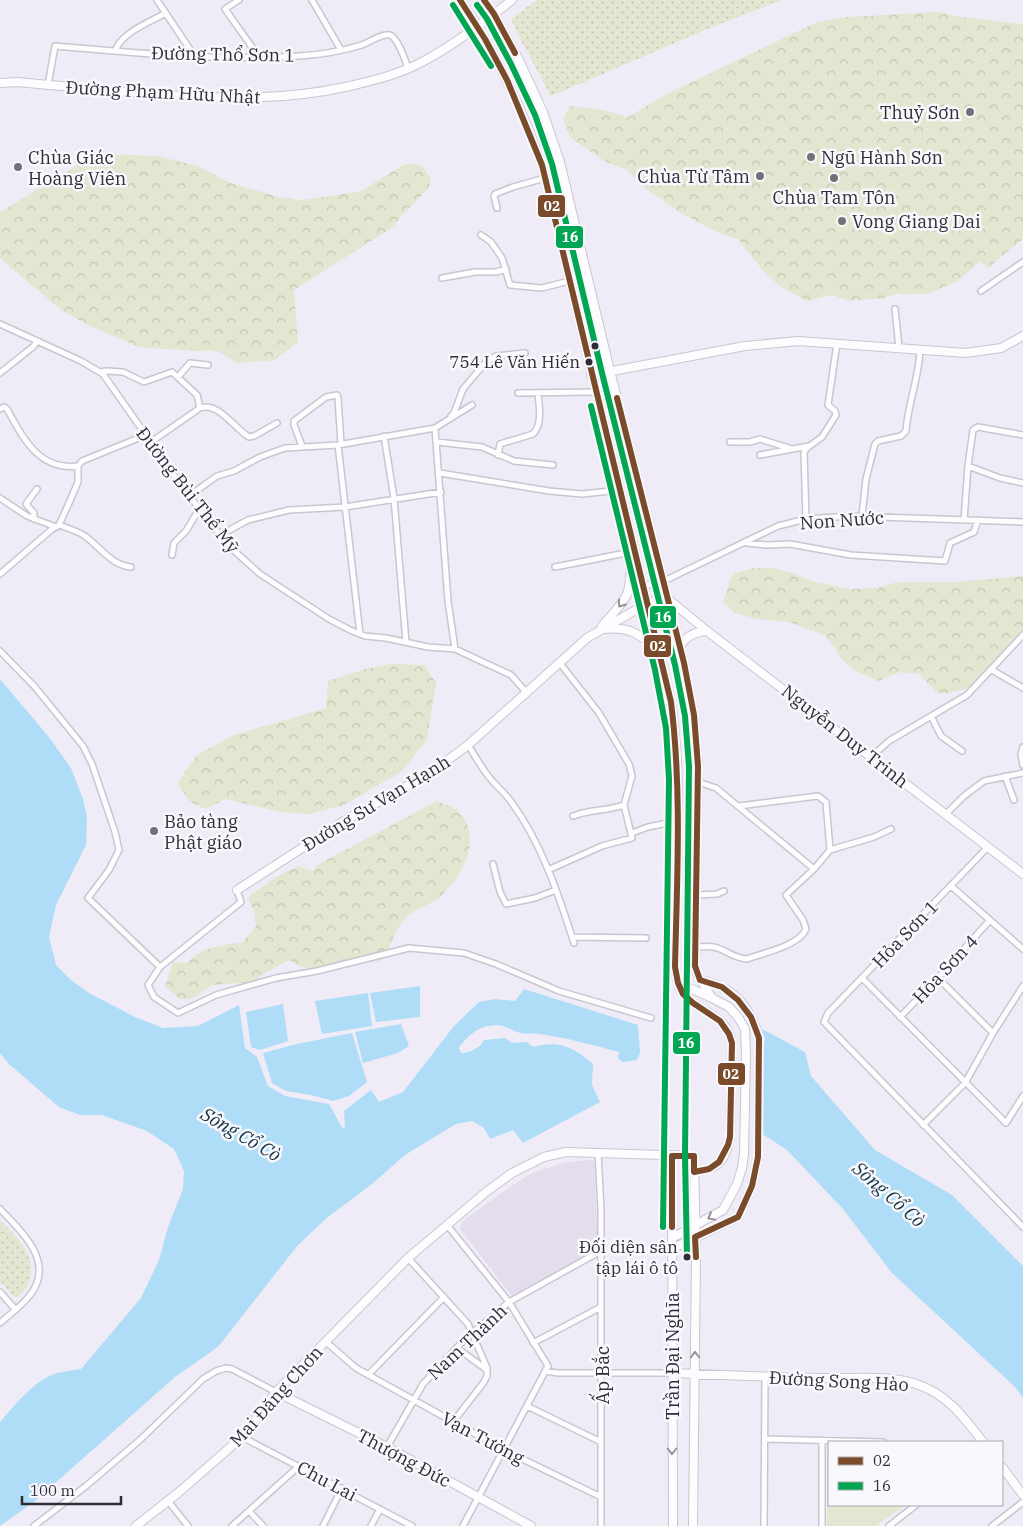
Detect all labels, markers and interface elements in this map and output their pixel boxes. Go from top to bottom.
street label: Đường Thổ Sơn 1 [151,41,295,67]
street label: Đường Phạm Hữu Nhật [65,75,261,109]
place label: Thuỷ Sơn [880,101,960,124]
marker: Thuỷ Sơn [964,106,976,118]
place label: Chùa Giác Hoàng Viên [28,146,126,190]
place label: Ngũ Hành Sơn [821,146,943,169]
marker: Ngũ Hành Sơn [805,151,817,163]
marker: Chùa Giác Hoàng Viên [12,161,24,173]
place label: Chùa Từ Tâm [637,165,750,188]
marker: Chùa Từ Tâm [754,170,766,182]
marker: Chùa Tam Tôn [828,172,840,184]
place label: Chùa Tam Tôn [773,186,895,209]
line badge: 02 [537,194,566,218]
text: 02 [544,197,560,215]
place label: Vong Giang Dai [852,210,981,233]
marker: Vong Giang Dai [836,215,848,227]
line badge: 16 [555,225,584,249]
text: 16 [562,228,578,246]
unlabelled marker [590,341,600,351]
place label: 754 Lê Văn Hiến [449,351,580,373]
marker: 754 Lê Văn Hiến [584,357,594,367]
street label: Đường Bùi Thế Mỹ [131,422,245,558]
street label: Non Nước [799,506,885,534]
one-way arrow [618,598,626,607]
line badge: 16 [649,605,677,629]
text: 16 [655,608,671,626]
line badge: 02 [643,634,672,658]
text: 02 [650,637,666,655]
street label: Nguyễn Duy Trinh [777,679,913,793]
street label: Đường Sư Vạn Hạnh [298,750,454,856]
place label: Bảo tàng Phật giáo [164,810,242,854]
marker: Bảo tàng Phật giáo [148,825,160,837]
street label: Hỏa Sơn 1 [867,895,943,973]
street label: Hỏa Sơn 4 [907,930,983,1008]
line badge: 16 [672,1031,701,1055]
text: 16 [678,1034,694,1052]
line badge: 02 [717,1062,746,1086]
text: 02 [723,1065,739,1083]
water label: Sông Cổ Cò [196,1101,285,1167]
water label: Sông Cổ Cò [847,1155,930,1232]
one-way arrow [707,1211,716,1221]
place label: Đối diện sân tập lái ô tô [579,1236,678,1279]
marker: Đối diện sân tập lái ô tô [682,1252,692,1262]
street label: Trần Đại Nghĩa [661,1292,684,1420]
street label: Nam Thành [422,1299,512,1385]
street label: Mai Đăng Chơn [225,1341,327,1451]
street label: Ấp Bắc [588,1346,614,1404]
one-way arrow [690,1351,700,1358]
street label: Đường Song Hào [769,1366,909,1396]
street label: Vạn Tường [438,1407,528,1469]
street label: Thượng Đức [353,1424,455,1492]
legend [828,1441,1003,1506]
one-way arrow [667,1448,677,1455]
text: 02 [873,1451,891,1470]
street label: Chu Lai [293,1456,361,1506]
scale bar [22,1474,121,1506]
text: 16 [873,1476,891,1495]
text: 100 m [30,1481,75,1500]

